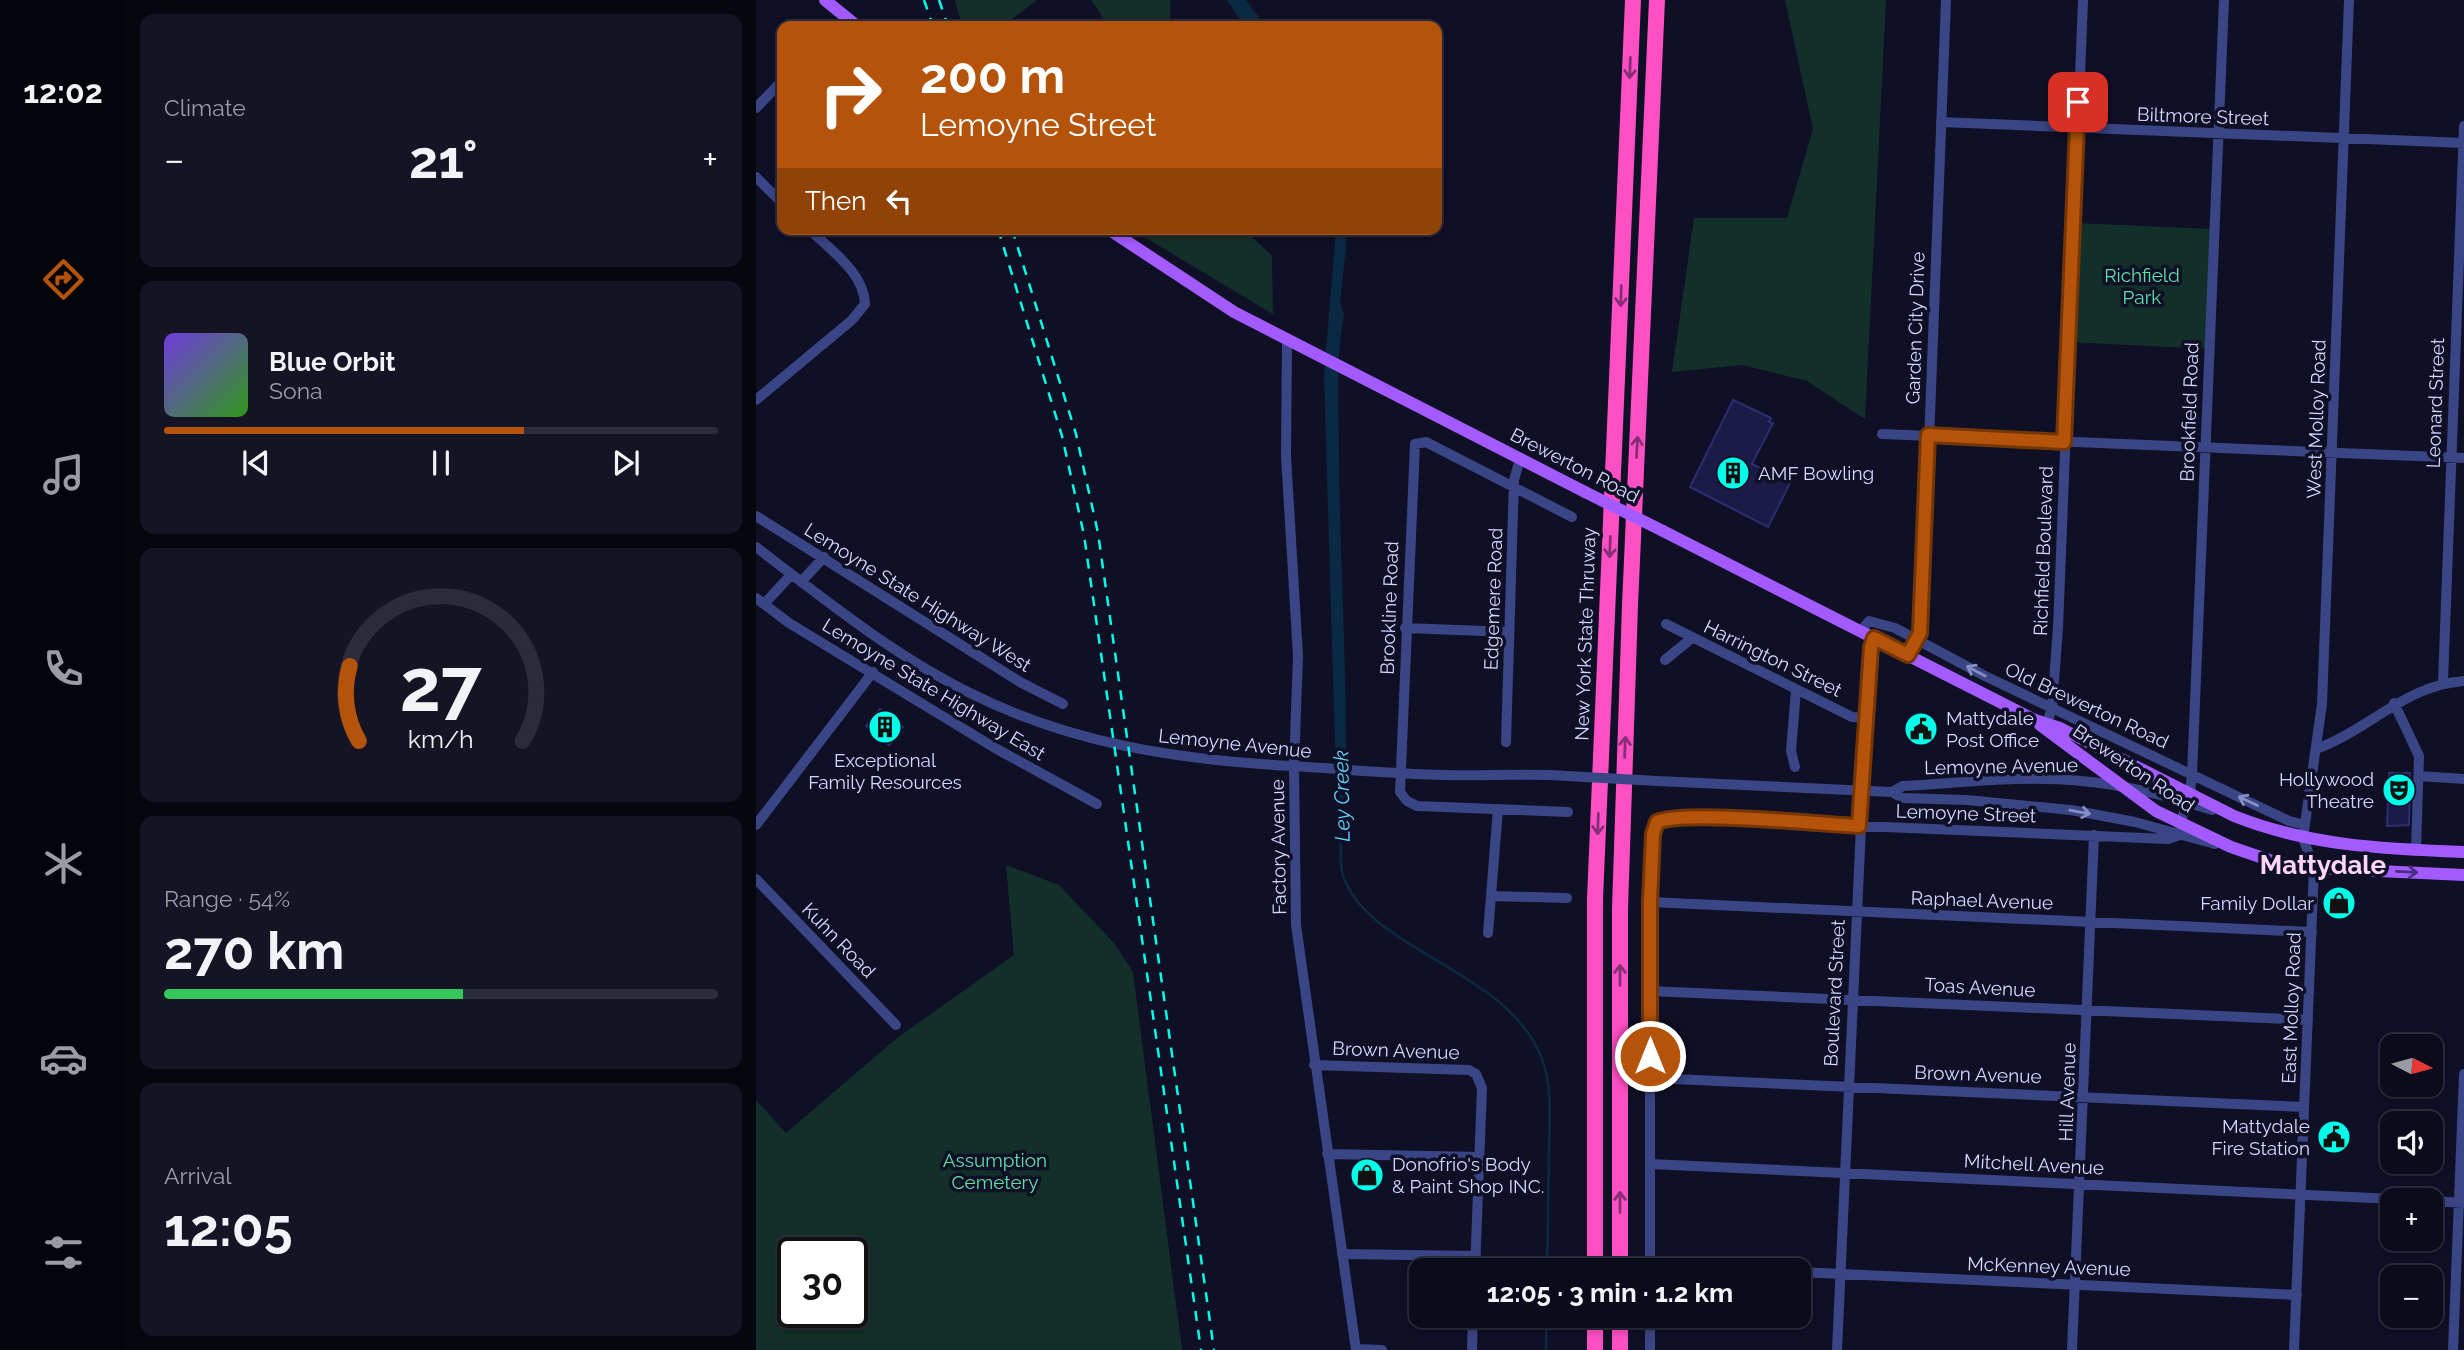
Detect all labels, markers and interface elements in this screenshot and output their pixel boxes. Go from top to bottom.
text: 200 m [920,47,1065,104]
icon: right [805,49,896,140]
one-way arrow [1624,56,1637,79]
pin [2048,72,2108,132]
text: 12:02 [23,73,103,110]
icon: arrive [2059,83,2097,121]
text: Climate [164,94,246,121]
street label: Biltmore Street [2137,103,2270,129]
text: Lemoyne Street [920,106,1157,143]
text: 21° [409,129,478,190]
text: − [164,137,184,182]
text: + [702,137,718,182]
icon: left [880,182,918,220]
text: Then [805,186,866,216]
street label: Garden City Drive [1901,251,1929,405]
icon: directions [39,255,88,304]
park label: Richfield Park [2104,264,2180,308]
one-way arrow [1614,284,1627,307]
street label: Leonard Street [2422,337,2448,469]
street label: West Molloy Road [2302,339,2330,499]
street label: Brookfield Road [2176,342,2202,482]
text: Blue Orbit [269,347,396,377]
text: Sona [269,377,323,404]
street label: Brewerton Road [1507,423,1643,507]
one-way arrow [1630,435,1643,458]
icon: previous [237,444,275,482]
icon: pause [422,444,460,482]
icon: next [607,444,645,482]
icon: music [39,450,88,499]
building icon: AMF Bowling [1714,454,1752,492]
place label: AMF Bowling [1758,462,1874,484]
street label: Richfield Boulevard [2029,466,2057,636]
street label: Lemoyne State Highway West [801,518,1036,676]
street label: Edgemere Road [1480,527,1506,671]
street label: New York State Thruway [1570,527,1600,741]
one-way arrow [1603,536,1616,559]
street label: Brookline Road [1376,541,1402,675]
street label: Lemoyne State Highway East [819,614,1050,765]
street label: Harrington Street [1700,615,1846,701]
text: 27 [400,643,482,728]
icon: phone [39,644,88,693]
street label: Old Brewerton Road [2002,657,2172,753]
one-way arrow [1966,664,1986,678]
place label: Mattydale Post Office [1946,707,2039,751]
building icon: Exceptional Family Resources [866,708,904,746]
public building icon: Mattydale Post Office [1902,710,1940,748]
street label: Brewerton Road [2069,719,2199,817]
text: km/h [408,724,474,754]
street label: Lemoyne Avenue [1157,724,1313,762]
one-way arrow [1618,736,1632,759]
place label: Exceptional Family Resources [808,749,962,793]
water label: Ley Creek [1328,750,1355,842]
street label: Lemoyne Avenue [1924,754,2078,778]
place label: Hollywood Theatre [2279,768,2374,812]
theatre icon: Hollywood Theatre [2380,771,2418,809]
street label: Factory Avenue [1266,779,1290,915]
one-way arrow [2238,794,2259,808]
street label: Lemoyne Street [1895,800,2037,826]
one-way arrow [2068,806,2091,819]
one-way arrow [1592,812,1605,835]
icon: climate [39,839,88,888]
district label: Mattydale [2260,850,2387,880]
one-way arrow [2395,866,2418,879]
shop icon: Family Dollar [2320,884,2358,922]
text: Range · 54% [164,885,290,912]
street label: Raphael Avenue [1910,887,2054,913]
place label: Family Dollar [2200,892,2314,914]
street label: Kuhn Road [798,898,880,982]
street label: Boulevard Street [1819,918,1849,1067]
text: 270 km [164,920,344,981]
street label: East Molloy Road [2277,932,2305,1084]
one-way arrow [1613,964,1627,987]
street label: Toas Avenue [1924,973,2036,1001]
position arrow [1613,1019,1687,1093]
icon: car [39,1034,88,1083]
north arrow [2380,1034,2443,1097]
map controls [2380,1034,2443,1328]
street label: Brown Avenue [1332,1037,1460,1063]
street label: Hill Avenue [2054,1042,2080,1142]
street label: Brown Avenue [1914,1061,2042,1087]
button: sound [2380,1111,2443,1174]
place label: Mattydale Fire Station [2211,1115,2310,1159]
public building icon: Mattydale Fire Station [2315,1118,2353,1156]
park label: Assumption Cemetery [943,1149,1047,1193]
street label: Mitchell Avenue [1963,1149,2105,1179]
place label: Donofrio's Body & Paint Shop INC. [1392,1153,1544,1197]
shop icon: Donofrio's Body & Paint Shop INC. [1348,1156,1386,1194]
text: Arrival [164,1162,231,1189]
button: + [2380,1188,2443,1251]
one-way arrow [1613,1191,1627,1214]
text: 12:05 [164,1197,293,1258]
icon: filters [39,1228,88,1277]
speed limit sign: 30 [777,1237,868,1328]
street label: McKenney Avenue [1967,1252,2131,1280]
button: − [2380,1265,2443,1328]
text: 12:05 · 3 min · 1.2 km [1487,1278,1733,1308]

